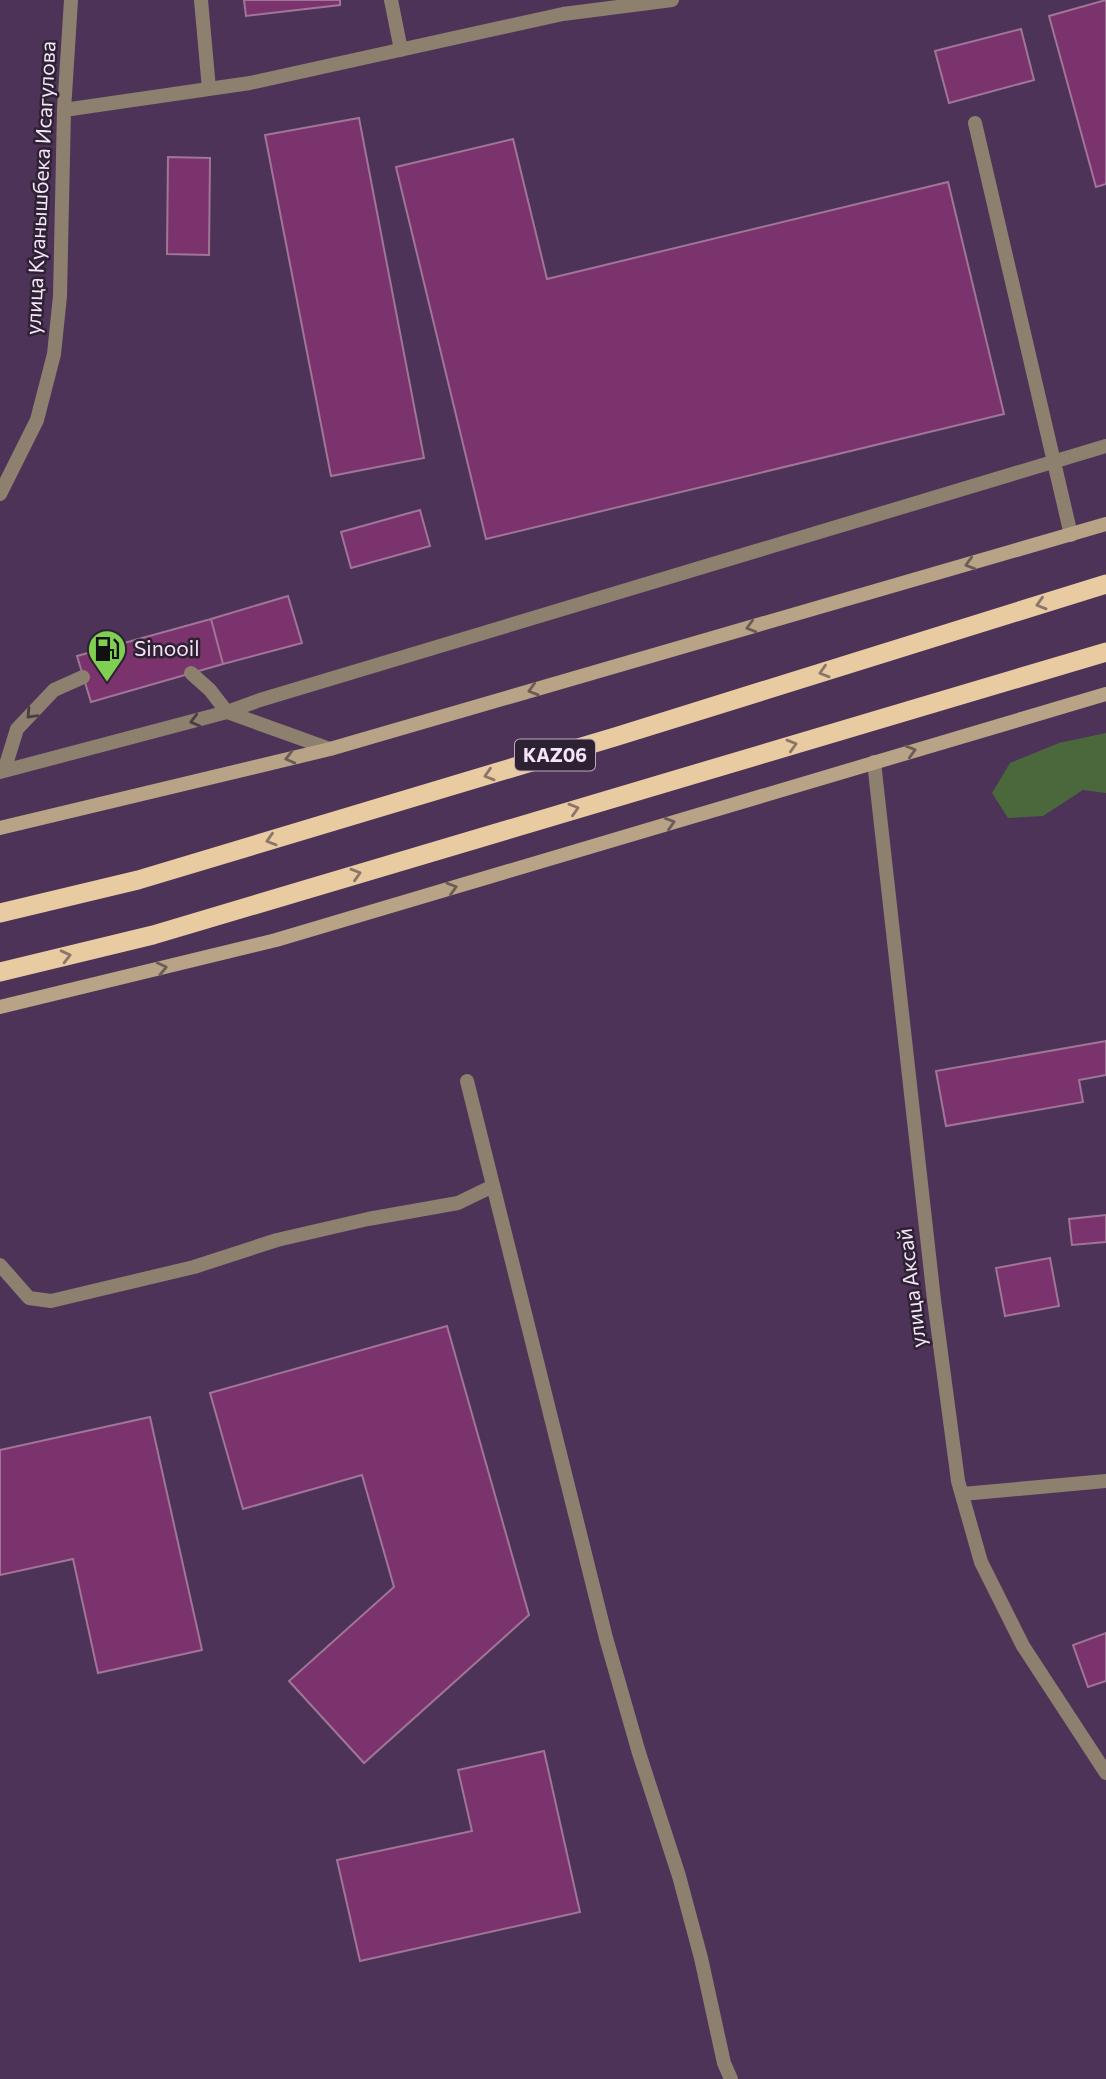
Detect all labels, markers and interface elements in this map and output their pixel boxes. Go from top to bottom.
street label: улица Куанышбека Исагулова [19,40,60,335]
one-way arrow [964,555,976,570]
one-way arrow [1035,596,1047,611]
one-way arrow [745,619,757,633]
fuel station icon: Sinooil [86,628,128,683]
place label: Sinooil [134,635,200,660]
one-way arrow [818,664,830,678]
one-way arrow [527,682,539,697]
one-way arrow [27,706,40,719]
one-way arrow [189,713,201,727]
one-way arrow [786,738,798,753]
road number: KАZ06 [515,740,595,770]
one-way arrow [905,744,917,759]
one-way arrow [284,750,296,764]
one-way arrow [483,766,495,781]
one-way arrow [568,803,580,818]
one-way arrow [663,816,675,831]
one-way arrow [265,831,277,846]
one-way arrow [350,868,362,883]
one-way arrow [446,881,458,896]
one-way arrow [60,950,72,964]
one-way arrow [156,962,168,976]
street label: улица Аксай [891,1227,930,1349]

